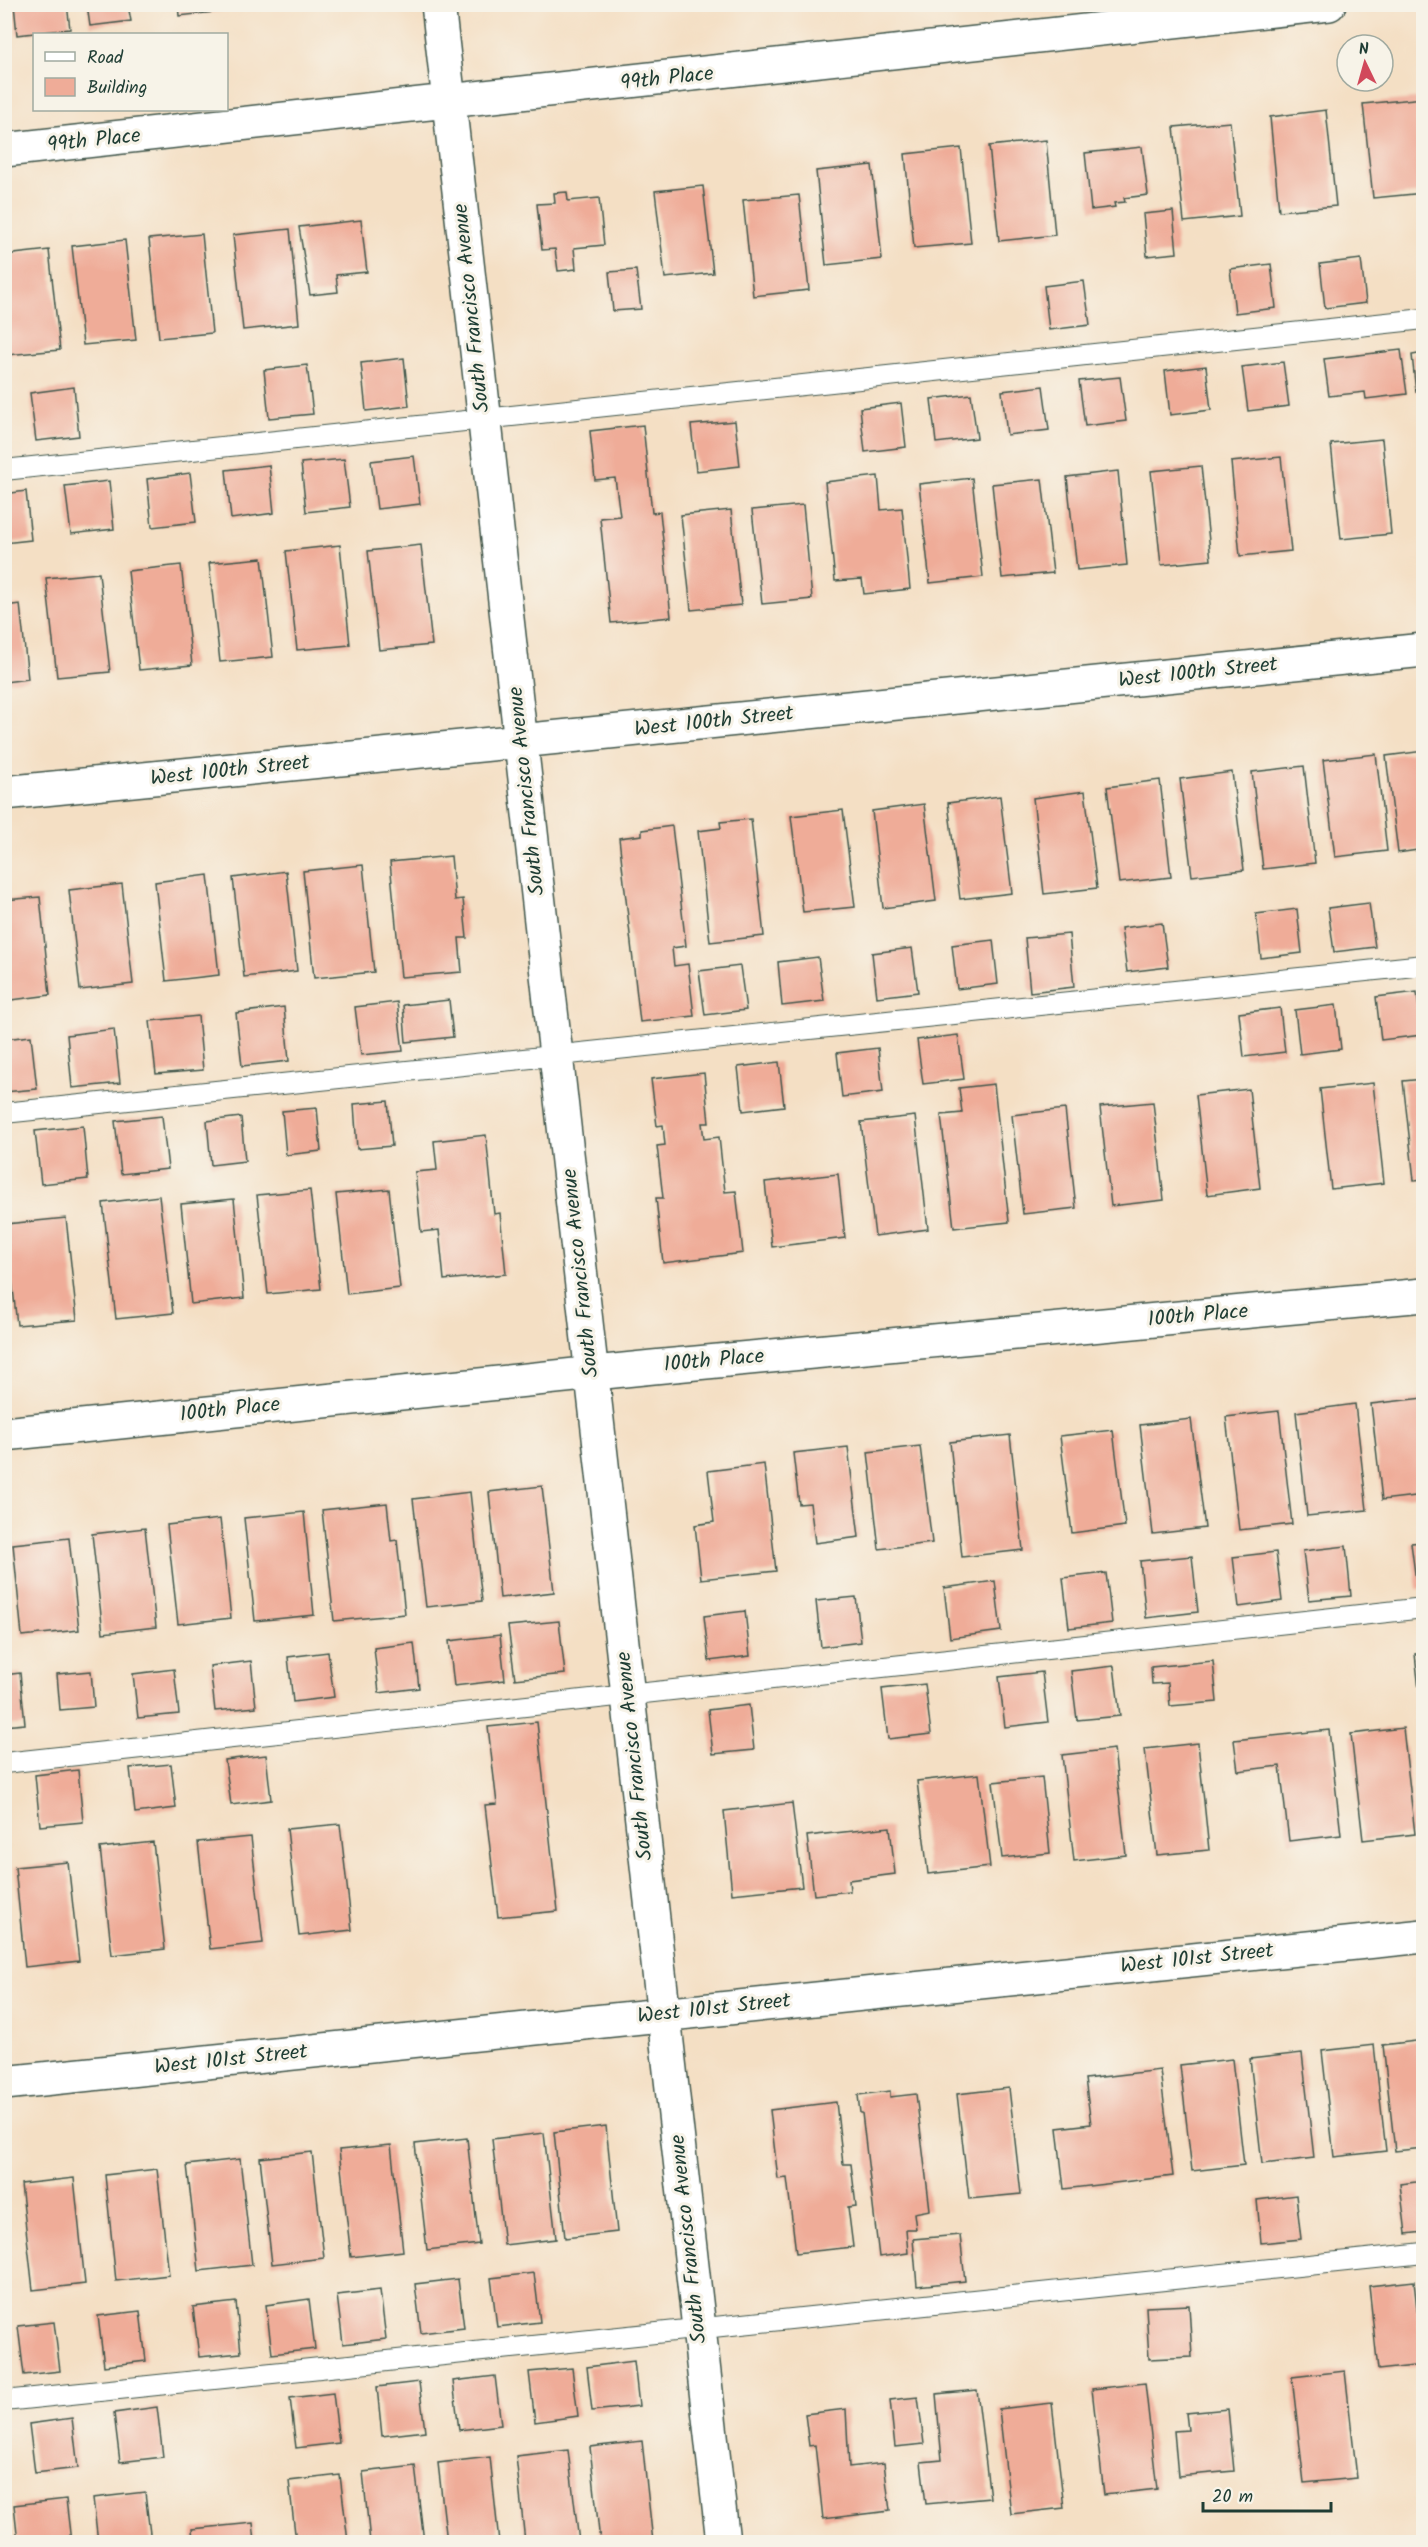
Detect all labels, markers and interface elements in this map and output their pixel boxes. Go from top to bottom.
legend [33,33,228,111]
north arrow [1335,33,1395,93]
text: N [1358,37,1370,62]
text: Road [87,44,124,73]
street label: 99th Place [619,58,716,100]
text: Building [87,74,147,103]
street label: 99th Place [46,120,143,162]
street label: South Francisco Avenue [445,201,499,414]
street label: West 100th Street [1117,648,1280,698]
street label: South Francisco Avenue [500,684,554,897]
street label: West 100th Street [633,697,796,747]
street label: West 100th Street [149,746,312,796]
street label: South Francisco Avenue [554,1166,608,1379]
street label: 100th Place [1146,1295,1250,1337]
street label: 100th Place [662,1340,766,1382]
street label: 100th Place [178,1388,282,1432]
street label: South Francisco Avenue [608,1649,662,1862]
street label: West 101st Street [1119,1934,1276,1983]
street label: West 101st Street [636,1984,793,2033]
street label: West 101st Street [153,2035,310,2084]
street label: South Francisco Avenue [662,2132,716,2345]
scale bar [1203,2475,1330,2513]
text: 20 m [1212,2483,1253,2512]

